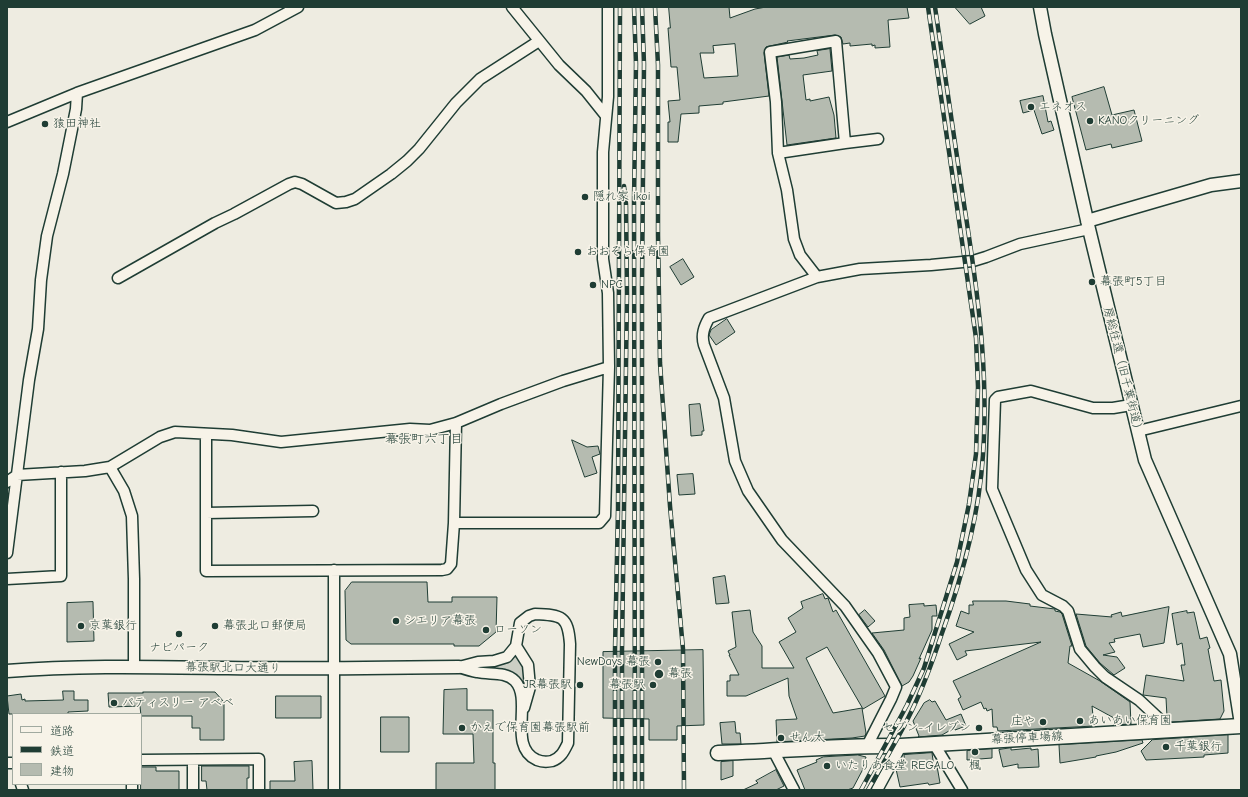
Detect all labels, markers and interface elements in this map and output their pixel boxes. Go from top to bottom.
place label: エネオス [1039,100,1087,114]
marker: エネオス [1026,102,1036,112]
place label: KANOクリーニング [1098,114,1199,128]
marker: KANOクリーニング [1085,116,1095,126]
place label: 猿田神社 [53,117,101,131]
marker: 猿田神社 [40,119,50,129]
place label: 隠れ家 ikoi [593,190,650,204]
marker: 隠れ家 ikoi [580,192,590,202]
place label: おおぞら保育園 [586,245,670,259]
marker: おおぞら保育園 [573,247,583,257]
place label: 幕張町5丁目 [1100,275,1167,289]
marker: 幕張町5丁目 [1087,277,1097,287]
place label: NPC [601,278,623,292]
marker: NPC [588,280,598,290]
street label: 房総往還（旧千葉街道） [1100,305,1146,437]
district label: 幕張町六丁目 [385,431,463,447]
place label: シエリア幕張 [404,614,476,628]
marker: シエリア幕張 [391,616,401,626]
place label: 京葉銀行 [89,619,137,633]
place label: 幕張北口郵便局 [223,619,307,633]
marker: 京葉銀行 [76,621,86,631]
marker: 幕張北口郵便局 [210,621,220,631]
place label: ローソン [494,623,542,637]
marker: ローソン [481,625,491,635]
marker: ナビパーク [174,629,184,639]
place label: ナビパーク [149,641,209,655]
place label: NewDays 幕張 [577,655,650,669]
marker: NewDays 幕張 [653,657,663,667]
street label: 幕張駅北口大通り [185,660,281,676]
place label: 幕張 [668,667,692,681]
marker: 幕張 [653,668,665,680]
place label: JR幕張駅 [523,678,572,692]
place label: 幕張駅 [609,678,645,692]
marker: JR幕張駅 [575,680,585,690]
marker: 幕張駅 [648,680,658,690]
place label: パティスリー アベベ [122,696,234,710]
marker: パティスリー アベベ [109,698,119,708]
legend [12,713,142,785]
place label: あいあい保育園 [1088,714,1172,728]
place label: 庄や [1011,715,1035,729]
marker: あいあい保育園 [1075,716,1085,726]
marker: 庄や [1038,717,1048,727]
place label: かえで保育園幕張駅前 [470,721,590,735]
place label: セブン-イレブン [882,721,971,735]
marker: かえで保育園幕張駅前 [457,723,467,733]
marker: セブン-イレブン [974,723,984,733]
text: 道路 [50,724,74,738]
street label: 幕張停車場線 [991,729,1063,747]
place label: せん太 [789,731,825,745]
marker: せん太 [776,733,786,743]
place label: 千葉銀行 [1174,740,1222,754]
marker: 千葉銀行 [1161,742,1171,752]
text: 鉄道 [50,744,74,758]
marker: 楓 [970,747,980,757]
place label: いたりあ食堂 REGALO [835,759,954,773]
place label: 楓 [969,759,981,773]
marker: いたりあ食堂 REGALO [822,761,832,771]
text: 建物 [50,764,74,778]

